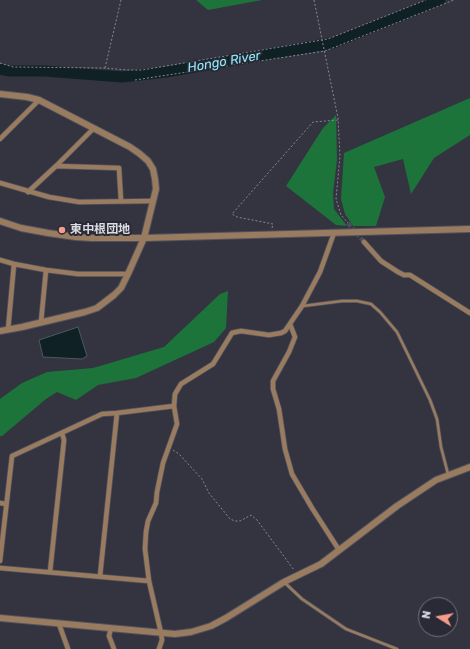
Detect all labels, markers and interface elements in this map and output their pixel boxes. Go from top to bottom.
water label: Hongo River [186,48,262,76]
place label: 東中根団地 [70,223,130,237]
marker: 東中根団地 [57,225,67,235]
north arrow [418,597,458,637]
text: N [420,610,434,620]

